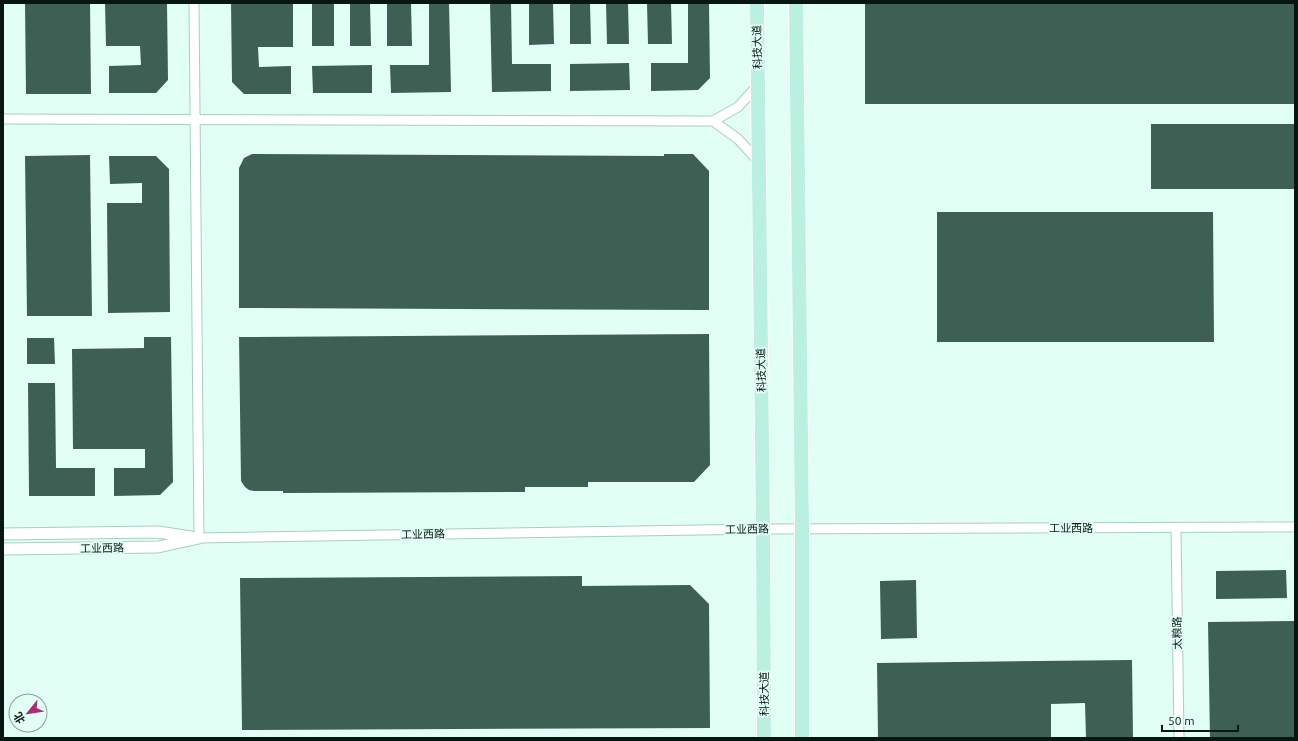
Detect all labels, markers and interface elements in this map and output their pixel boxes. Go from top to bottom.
street label: 科技大道 [751,25,763,69]
street label: 科技大道 [755,348,767,392]
street label: 工业西路 [1049,522,1093,534]
street label: 工业西路 [725,523,769,535]
street label: 工业西路 [401,528,445,540]
street label: 工业西路 [80,542,124,554]
street label: 太粮路 [1171,616,1183,650]
street label: 科技大道 [758,672,770,716]
north arrow [8,693,48,733]
scale bar [1162,707,1238,733]
text: 北 [11,710,27,726]
text: 50 m [1168,714,1195,727]

